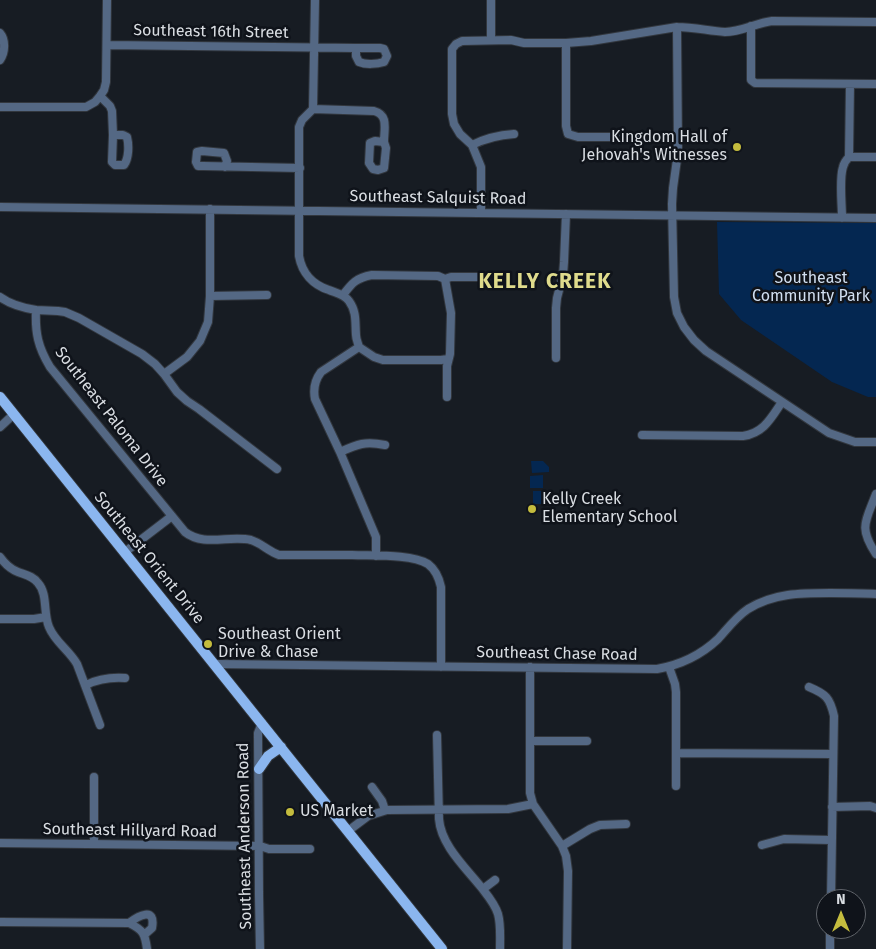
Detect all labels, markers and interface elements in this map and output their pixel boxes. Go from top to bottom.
street label: Southeast 16th Street [133,21,289,43]
place label: Kingdom Hall of Jehovah's Witnesses [582,128,727,166]
marker: Kingdom Hall of Jehovah's Witnesses [731,141,743,153]
street label: Southeast Salquist Road [349,187,527,209]
district label: KELLY CREEK [477,269,613,295]
park label: Southeast Community Park [752,269,870,307]
street label: Southeast Paloma Drive [50,343,172,491]
street label: Southeast Orient Drive [90,488,208,628]
place label: Kelly Creek Elementary School [542,490,677,528]
marker: Kelly Creek Elementary School [526,503,538,515]
place label: Southeast Orient Drive & Chase [218,625,341,663]
marker: Southeast Orient Drive & Chase [202,638,214,650]
street label: Southeast Chase Road [476,643,638,665]
street label: Southeast Anderson Road [234,742,256,930]
place label: US Market [300,802,373,822]
marker: US Market [284,806,296,818]
street label: Southeast Hillyard Road [43,820,217,842]
north arrow [816,889,866,939]
text: N [836,891,846,908]

